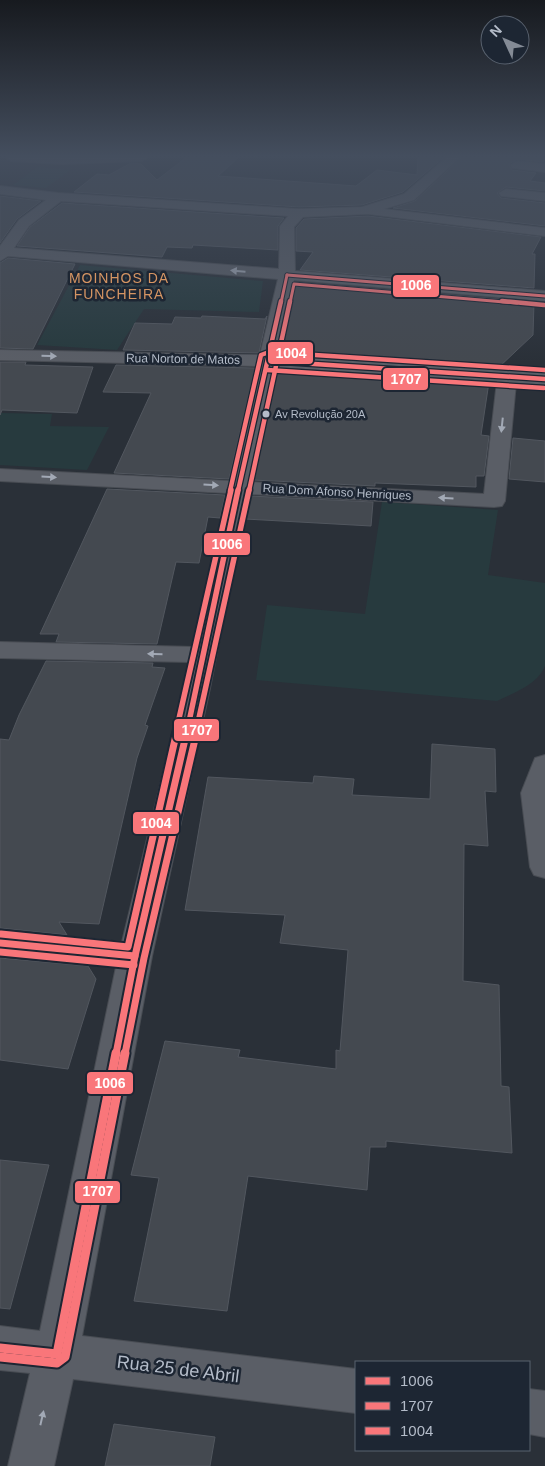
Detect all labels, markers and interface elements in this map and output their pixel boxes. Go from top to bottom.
north arrow [480,15,530,65]
text: N [486,22,505,40]
one-way arrow [230,267,246,275]
district label: MOINHOS DA FUNCHEIRA [69,270,169,302]
line badge: 1006 [392,274,440,298]
text: 1006 [400,277,432,293]
line badge: 1004 [267,341,314,365]
text: 1004 [275,345,307,361]
street label: Rua Norton de Matos [126,351,240,367]
one-way arrow [41,353,57,361]
line badge: 1707 [382,367,429,391]
text: 1707 [390,371,422,387]
place label: Av Revolução 20A [275,408,366,420]
marker: Av Revolução 20A [261,409,271,419]
one-way arrow [498,417,506,433]
one-way arrow [41,474,57,482]
street label: Rua Dom Afonso Henriques [262,481,412,503]
one-way arrow [203,482,219,490]
one-way arrow [437,494,453,502]
line badge: 1006 [203,532,251,556]
text: 1006 [211,536,243,552]
one-way arrow [147,650,163,658]
line badge: 1707 [173,718,220,742]
text: 1707 [181,722,213,738]
line badge: 1004 [132,811,180,835]
text: 1004 [140,815,172,831]
line badge: 1006 [86,1071,134,1095]
text: 1006 [94,1075,126,1091]
line badge: 1707 [74,1180,121,1204]
text: 1707 [82,1183,114,1199]
street label: Rua 25 de Abril [116,1352,240,1386]
legend [355,1361,530,1451]
text: 1006 [400,1372,433,1389]
text: 1707 [400,1397,433,1414]
one-way arrow [38,1411,46,1426]
text: 1004 [400,1422,433,1439]

